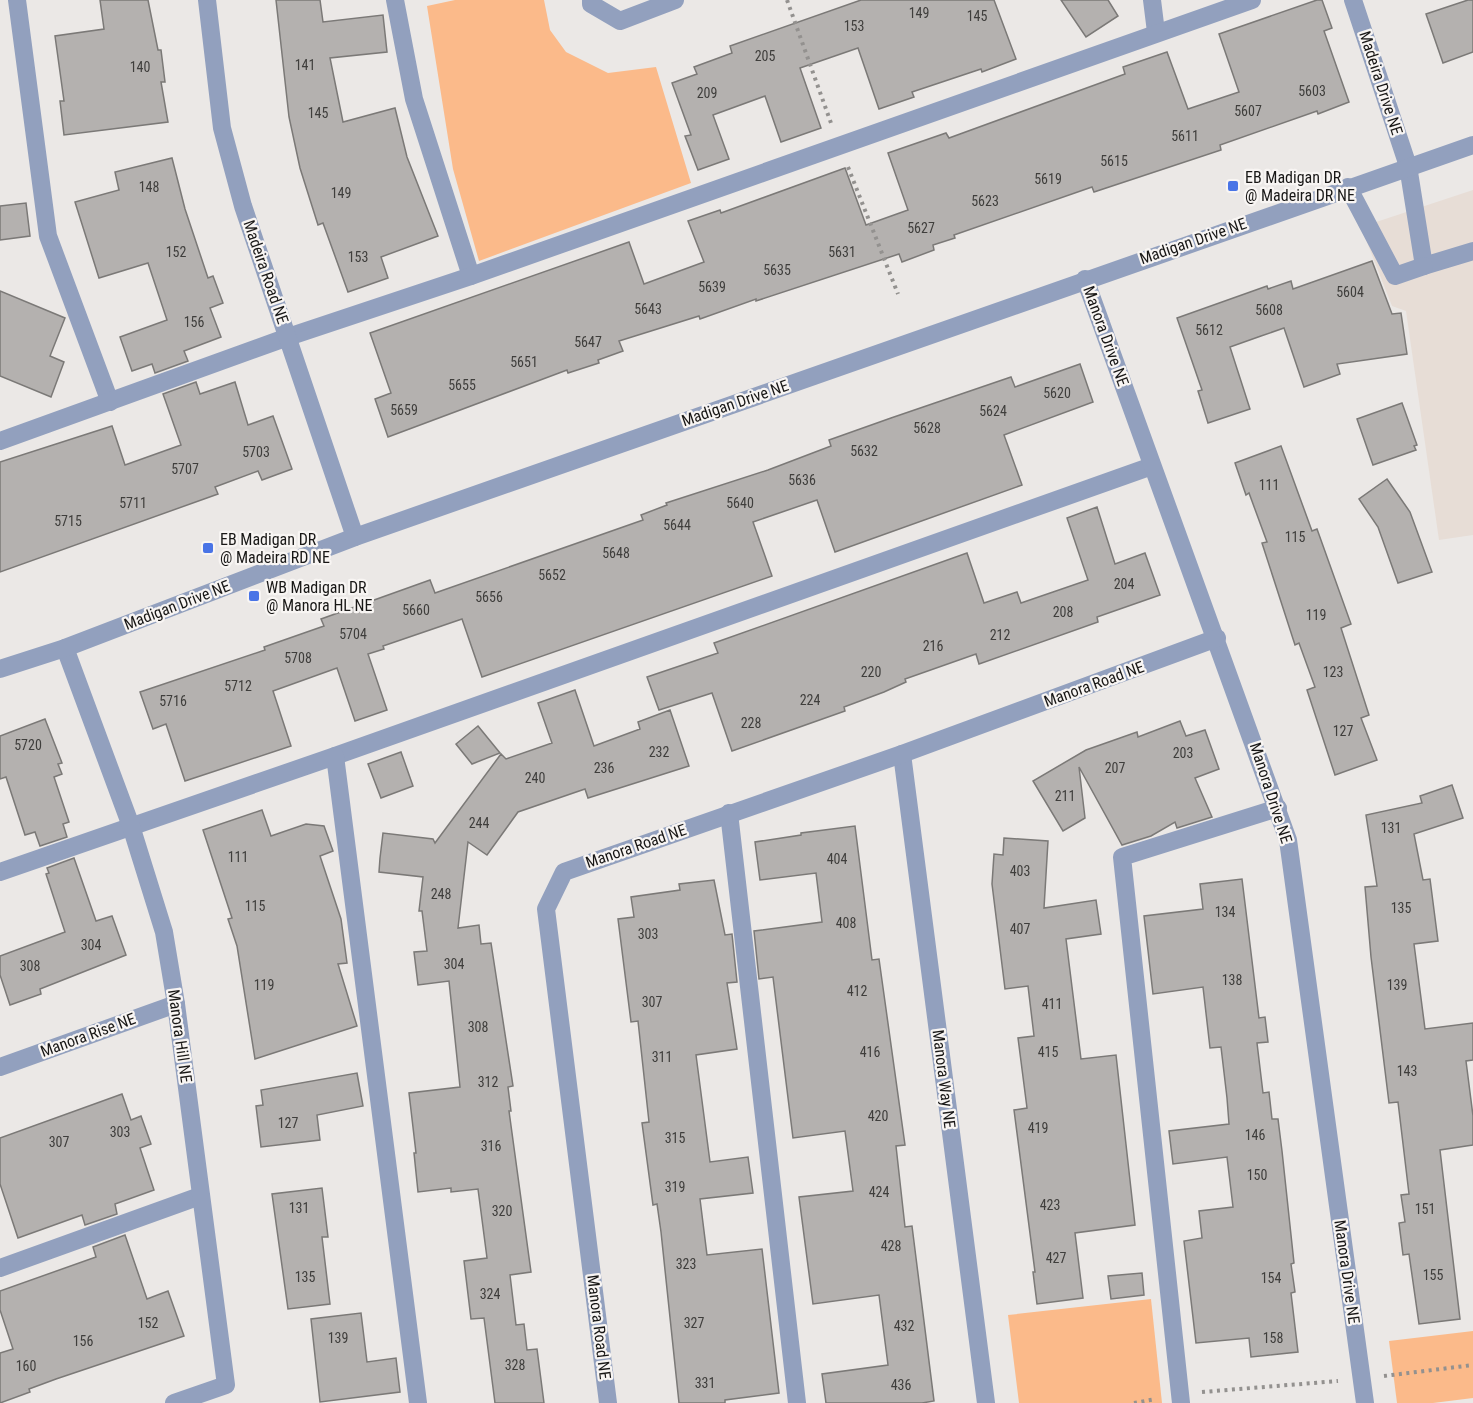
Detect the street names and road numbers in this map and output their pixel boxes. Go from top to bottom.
street label: Madeira Drive NE [1355,29,1407,137]
street label: Madigan Drive NE [1137,214,1249,268]
street label: Madeira Road NE [239,218,293,326]
street label: Manora Drive NE [1079,283,1133,389]
street label: Madigan Drive NE [679,376,791,430]
street label: Madigan Drive NE [121,576,233,634]
street label: Manora Road NE [1041,657,1147,711]
street label: Manora Drive NE [1246,740,1296,846]
street label: Manora Road NE [583,820,689,872]
street label: Manora Hill NE [164,988,196,1084]
street label: Manora Rise NE [38,1009,138,1061]
street label: Manora Way NE [929,1029,959,1129]
street label: Manora Drive NE [1330,1219,1364,1325]
street label: Manora Road NE [583,1274,615,1380]

